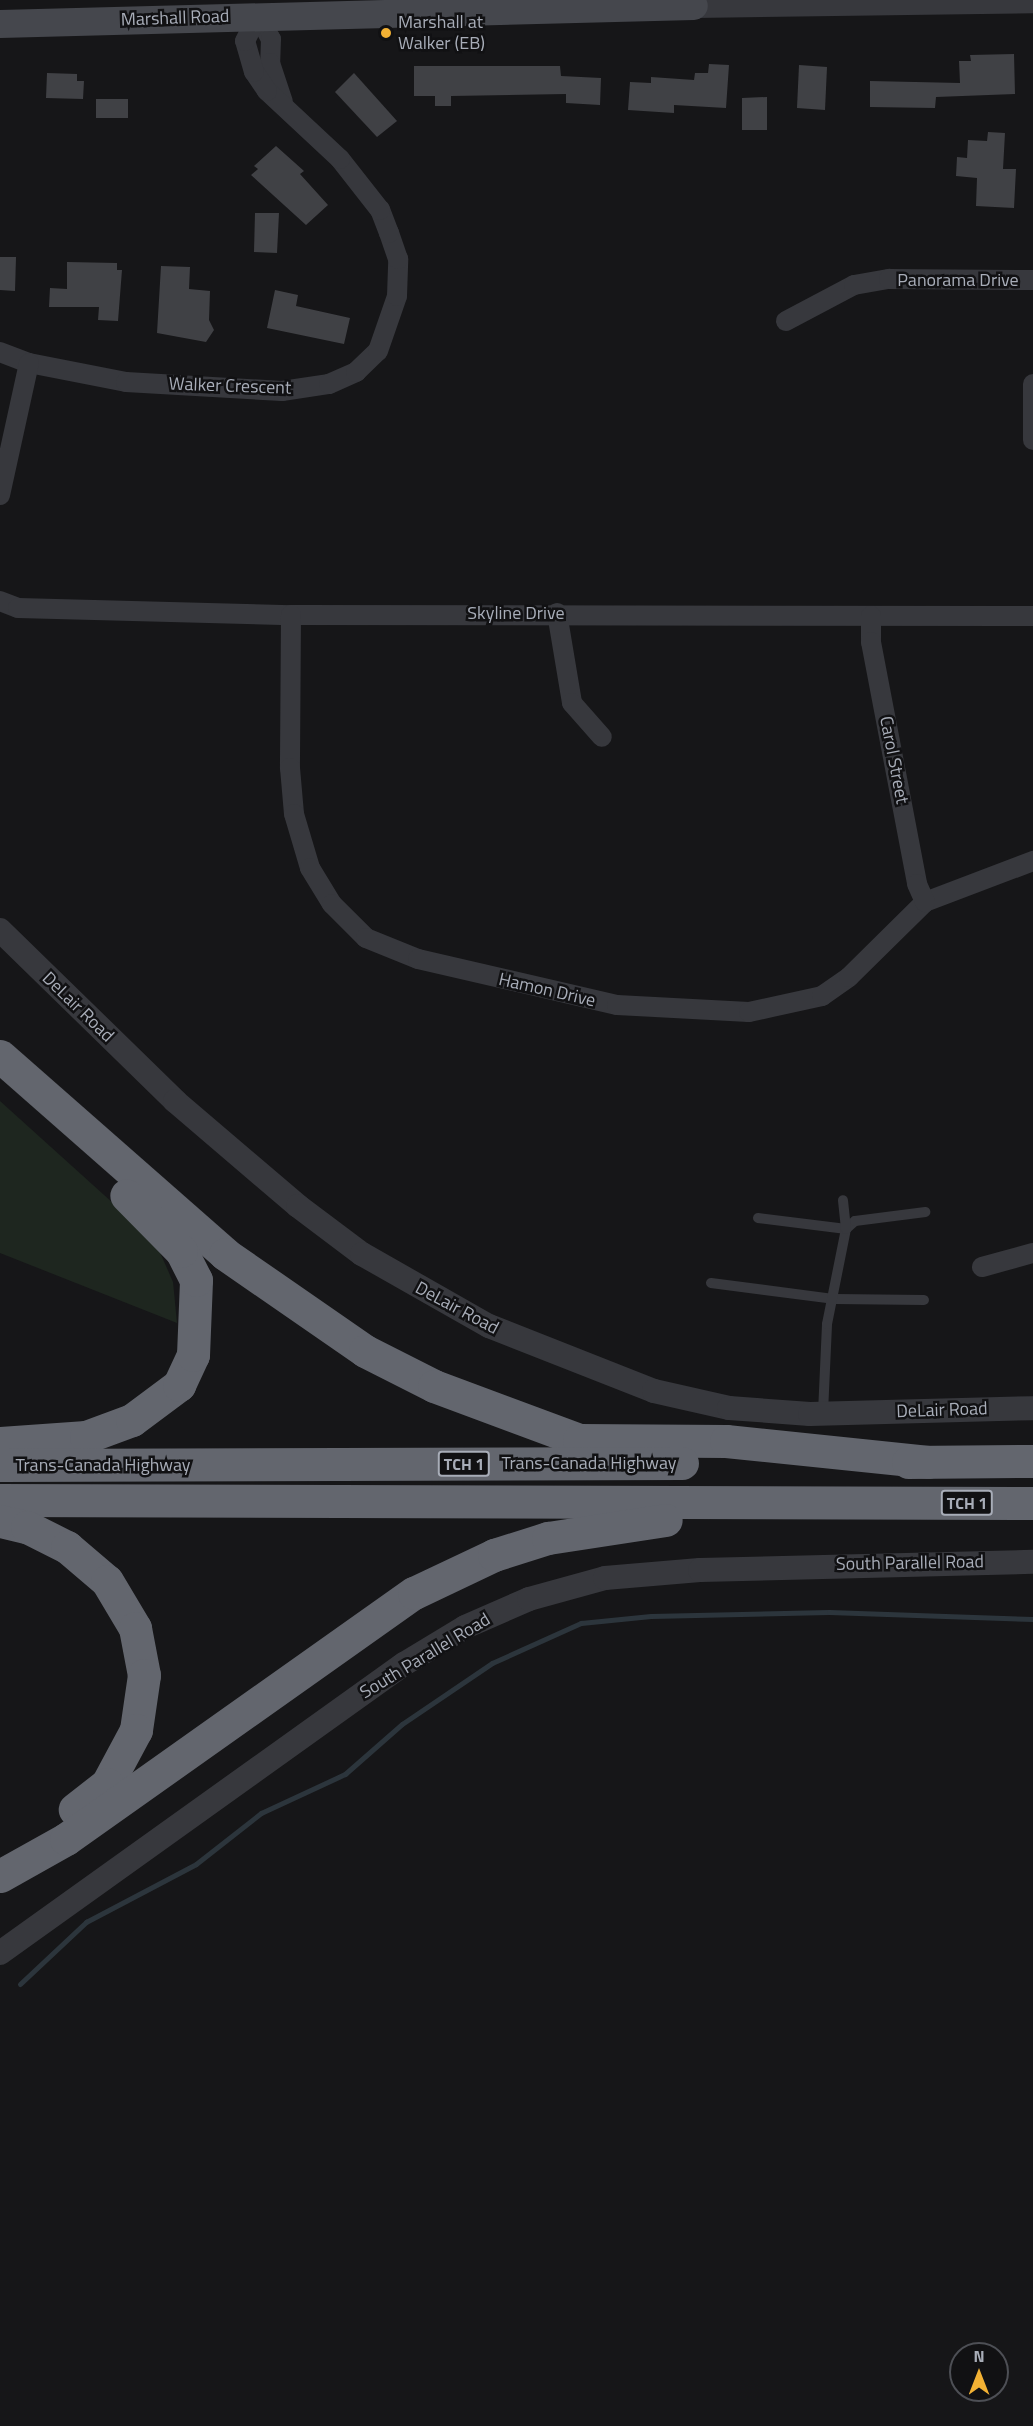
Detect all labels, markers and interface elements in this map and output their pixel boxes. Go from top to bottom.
street label: Marshall Road [120,5,230,31]
place label: Marshall at Walker (EB) [398,12,485,54]
marker: Marshall at Walker (EB) [379,26,393,40]
street label: Panorama Drive [897,269,1019,291]
street label: Walker Crescent [168,373,292,399]
street label: Skyline Drive [467,602,565,624]
street label: Carol Street [875,714,913,806]
street label: DeLair Road [38,967,118,1047]
street label: Hamon Drive [496,968,598,1012]
street label: DeLair Road [412,1277,502,1339]
street label: DeLair Road [896,1398,988,1422]
road number: TCH 1 [437,1451,491,1477]
street label: Trans-Canada Highway [501,1452,677,1474]
street label: Trans-Canada Highway [15,1454,191,1476]
road number: TCH 1 [940,1490,994,1516]
street label: South Parallel Road [836,1551,984,1575]
street label: South Parallel Road [356,1609,494,1703]
north arrow [949,2342,1009,2402]
text: N [973,2344,985,2368]

